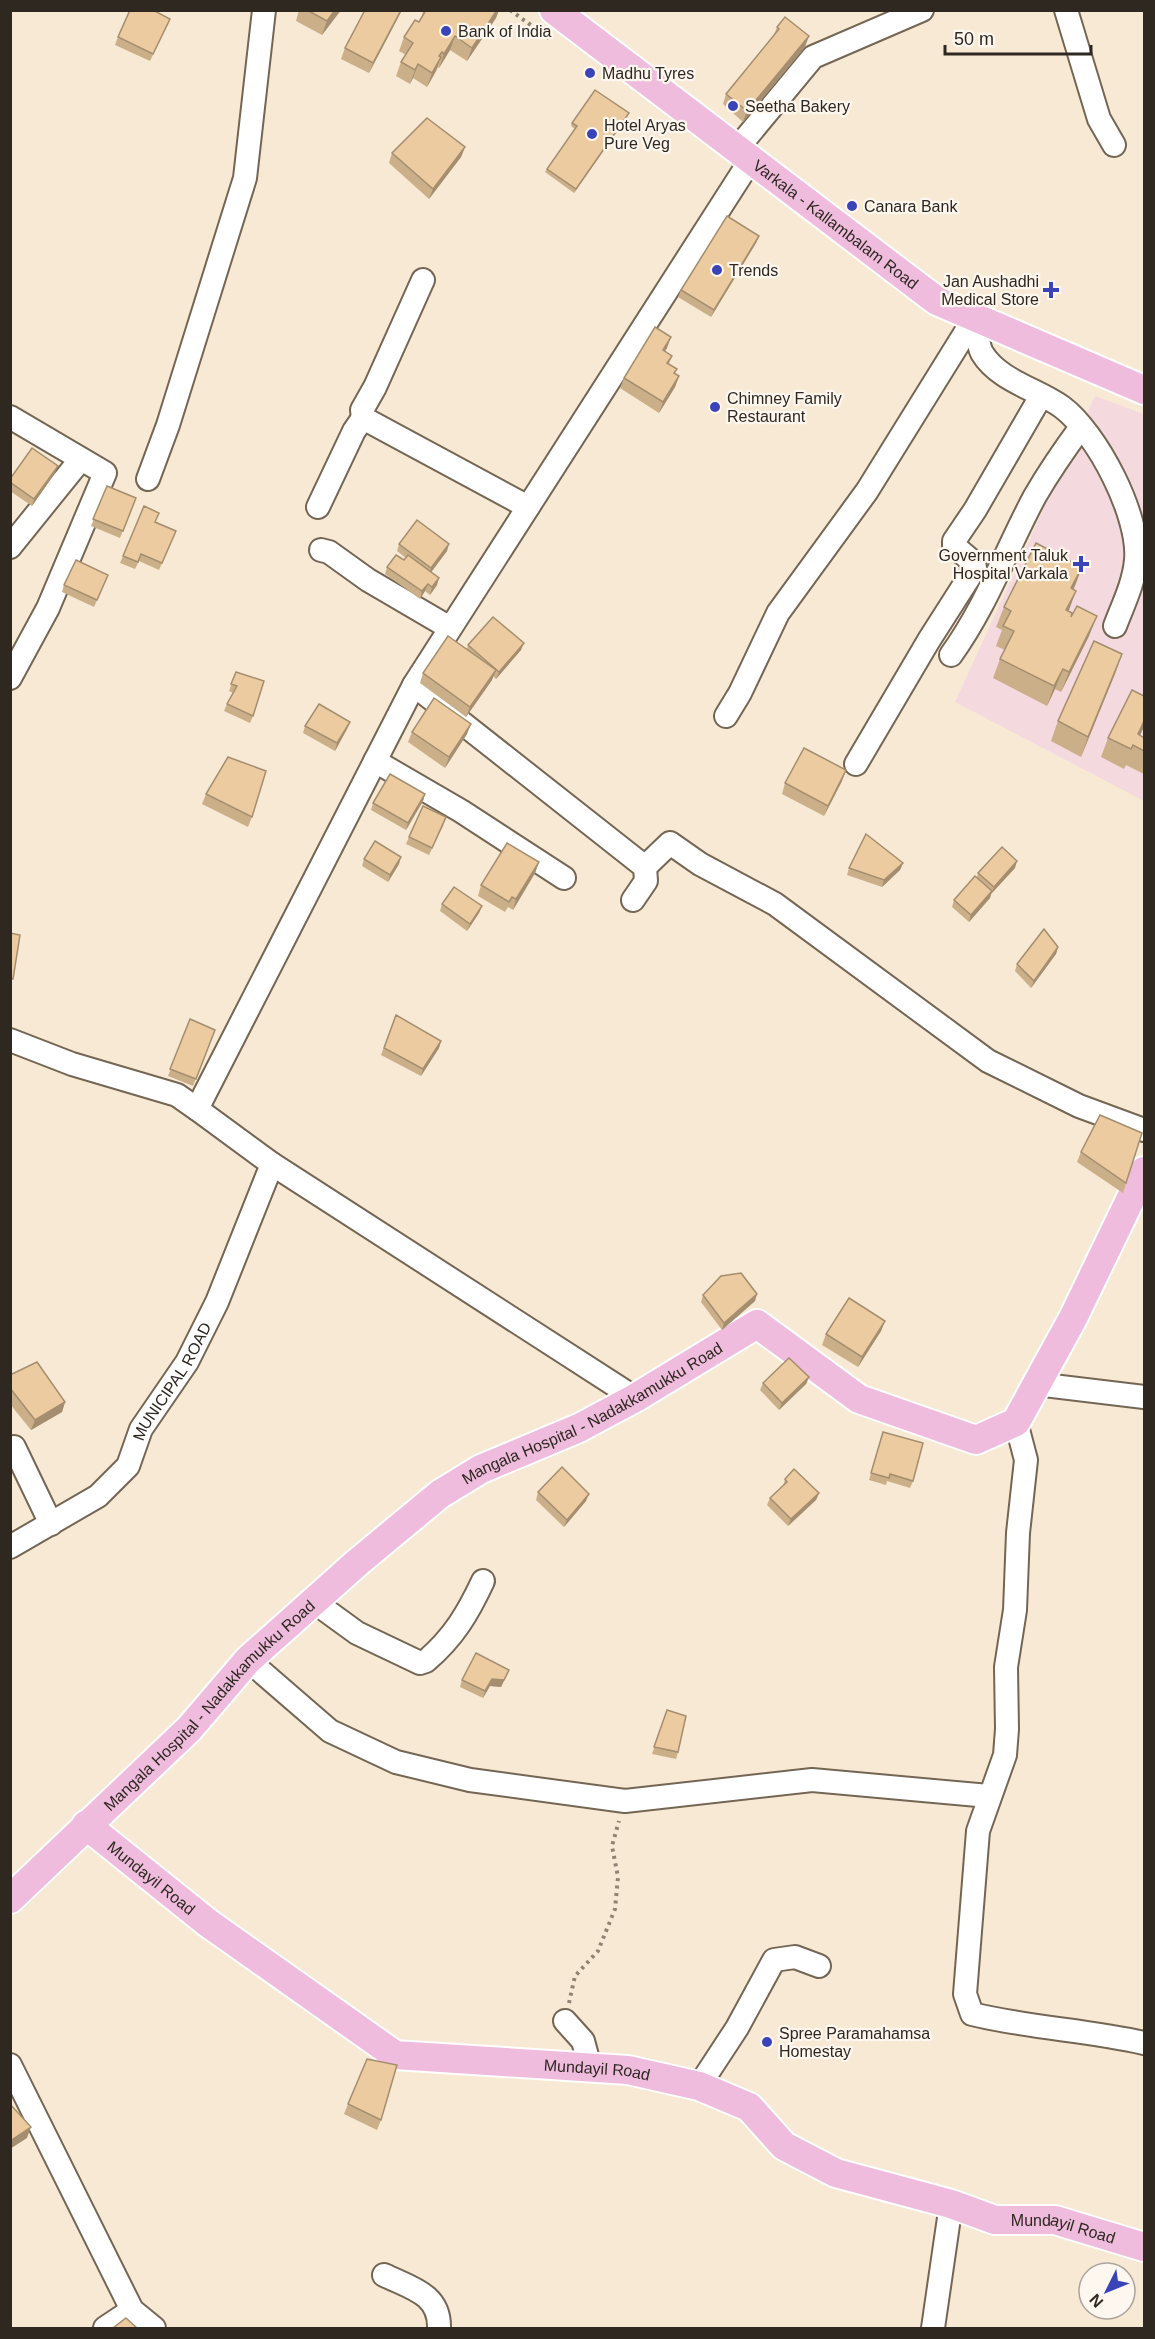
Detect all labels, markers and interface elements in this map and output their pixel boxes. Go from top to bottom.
scale bar [945,18,1090,56]
place label: Bank of India [458,23,552,40]
marker: Bank of India [439,24,453,38]
text: 50 m [954,29,994,49]
place label: Madhu Tyres [602,65,694,82]
marker: Madhu Tyres [583,66,597,80]
place label: Seetha Bakery [745,98,850,115]
marker: Seetha Bakery [726,99,740,113]
place label: Hotel Aryas Pure Veg [604,117,686,152]
marker: Hotel Aryas Pure Veg [585,127,599,141]
street label: Varkala - Kallambalam Road [750,156,922,292]
place label: Canara Bank [864,198,958,215]
marker: Canara Bank [845,199,859,213]
place label: Trends [729,262,778,279]
marker: Trends [710,263,724,277]
place label: Jan Aushadhi Medical Store [941,273,1039,308]
marker: Jan Aushadhi Medical Store [1044,283,1058,297]
place label: Chimney Family Restaurant [727,390,842,425]
marker: Chimney Family Restaurant [708,400,722,414]
place label: Government Taluk Hospital Varkala [938,547,1069,582]
marker: Government Taluk Hospital Varkala [1072,555,1090,573]
street label: MUNICIPAL ROAD [129,1319,214,1443]
street label: Mangala Hospital - Nadakkamukku Road [459,1339,725,1487]
street label: Mangala Hospital - Nadakkamukku Road [100,1597,318,1814]
street label: Mundayil Road [105,1838,198,1918]
place label: Spree Paramahamsa Homestay [779,2025,930,2060]
marker: Spree Paramahamsa Homestay [760,2035,774,2049]
street label: Mundayil Road [543,2056,652,2083]
street label: Mundayil Road [1011,2211,1117,2246]
north arrow [1077,2261,1137,2321]
text: N [1086,2291,1107,2311]

